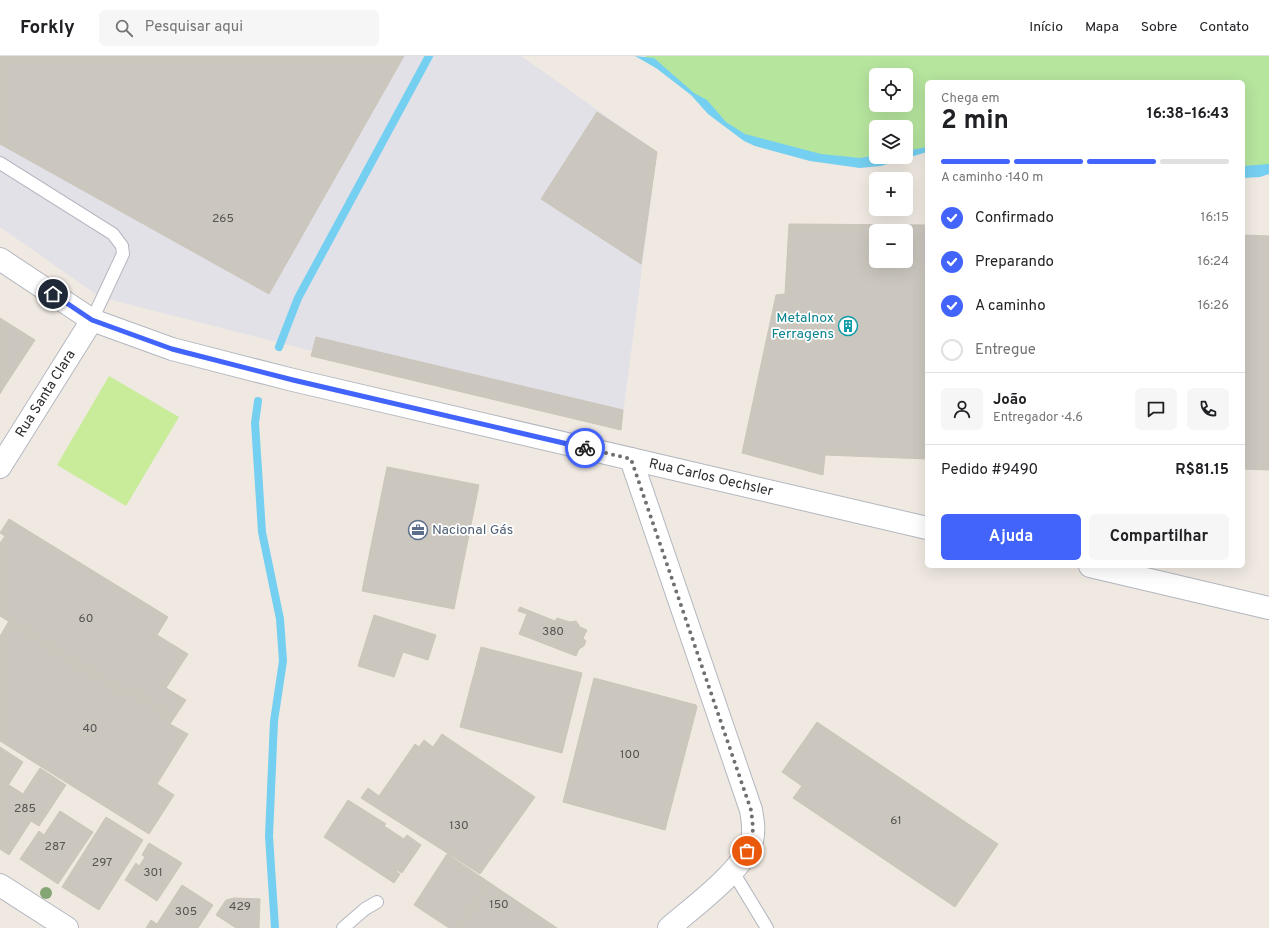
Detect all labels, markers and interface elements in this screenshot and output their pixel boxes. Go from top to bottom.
search box [99,10,379,46]
text: Forkly [20,16,75,40]
icon: search [113,17,135,39]
text: Pesquisar aqui [145,18,243,37]
text: Início [1029,19,1063,36]
text: Mapa [1085,19,1119,36]
text: Sobre [1141,19,1177,36]
text: Contato [1199,19,1249,36]
map controls [869,68,913,268]
button: locate [869,68,913,112]
text: Chega em [941,91,1000,107]
text: 2 min [941,105,1009,138]
text: 16:38–16:43 [1147,105,1229,124]
button: layers [869,120,913,164]
text: A caminho · 140 m [941,170,1043,186]
button: + [869,172,913,216]
icon: check [941,207,963,229]
text: Confirmado [975,209,1054,228]
text: 16:15 [1201,210,1229,226]
house number: 265 [212,211,234,227]
button: − [869,224,913,268]
icon: check [941,251,963,273]
text: Preparando [975,253,1054,272]
text: 16:24 [1198,254,1229,270]
pin [36,277,70,311]
icon: home [42,283,64,305]
icon: check [941,295,963,317]
text: A caminho [975,297,1046,316]
text: 16:26 [1198,298,1229,314]
place label: Metalnox Ferragens [772,310,834,343]
building icon: Metalnox Ferragens [837,315,859,337]
text: Entregue [975,341,1036,360]
street label: Rua Santa Clara [12,347,80,441]
button: person [941,388,983,430]
button: chat [1135,388,1177,430]
button: phone [1187,388,1229,430]
text: João [993,391,1027,410]
text: Entregador · 4.6 [993,410,1083,426]
courier [565,428,605,468]
icon: bike [574,437,596,459]
street label: Rua Carlos Oechsler [647,455,775,501]
text: Pedido #9490 [941,461,1038,480]
text: R$81.15 [1175,461,1229,480]
button: Ajuda [941,514,1081,560]
button: Compartilhar [1089,514,1229,560]
office icon: Nacional Gás [407,519,429,541]
place label: Nacional Gás [432,522,513,539]
house number: 60 [79,611,93,627]
house number: 380 [542,624,564,640]
house number: 40 [82,721,98,737]
house number: 100 [620,747,640,763]
house number: 285 [14,801,36,817]
house number: 61 [890,813,902,829]
house number: 130 [449,818,469,834]
pin [730,834,764,868]
house number: 287 [45,839,65,855]
icon: bag [736,840,758,862]
house number: 297 [92,855,112,871]
house number: 301 [143,865,163,881]
house number: 150 [489,897,509,913]
house number: 429 [229,899,251,915]
house number: 305 [175,904,197,920]

